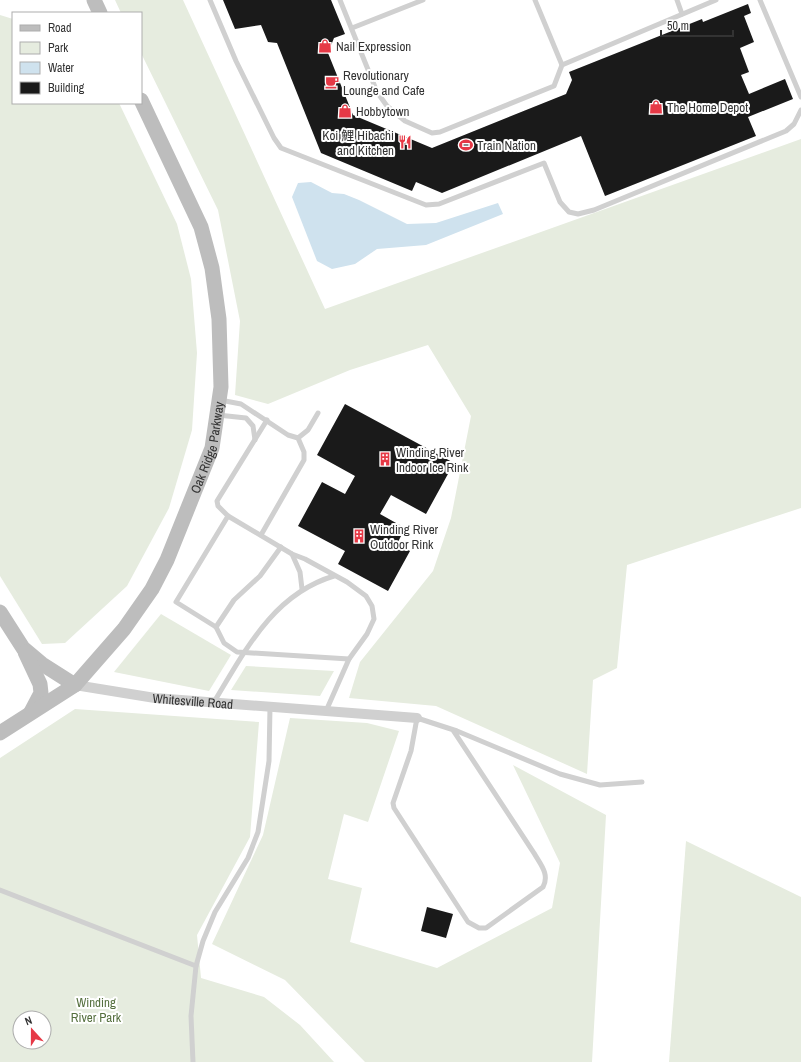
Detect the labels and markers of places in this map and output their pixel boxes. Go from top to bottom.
shop icon: Nail Expression [317,38,333,54]
place label: Nail Expression [336,38,411,55]
place label: Revolutionary Lounge and Cafe [343,67,425,99]
cafe icon: Revolutionary Lounge and Cafe [324,74,340,90]
shop icon: The Home Depot [648,99,664,115]
place label: The Home Depot [667,99,748,116]
shop icon: Hobbytown [337,103,353,119]
place label: Hobbytown [356,103,409,120]
place label: Koi 鯉 Hibachi and Kitchen [322,127,394,159]
restaurant icon: Koi 鯉 Hibachi and Kitchen [397,134,413,150]
sports icon: Train Nation [458,137,474,153]
place label: Train Nation [477,137,536,154]
place label: Winding River Indoor Ice Rink [396,444,469,476]
building icon: Winding River Indoor Ice Rink [377,451,393,467]
place label: Winding River Outdoor Rink [370,521,439,553]
building icon: Winding River Outdoor Rink [351,528,367,544]

